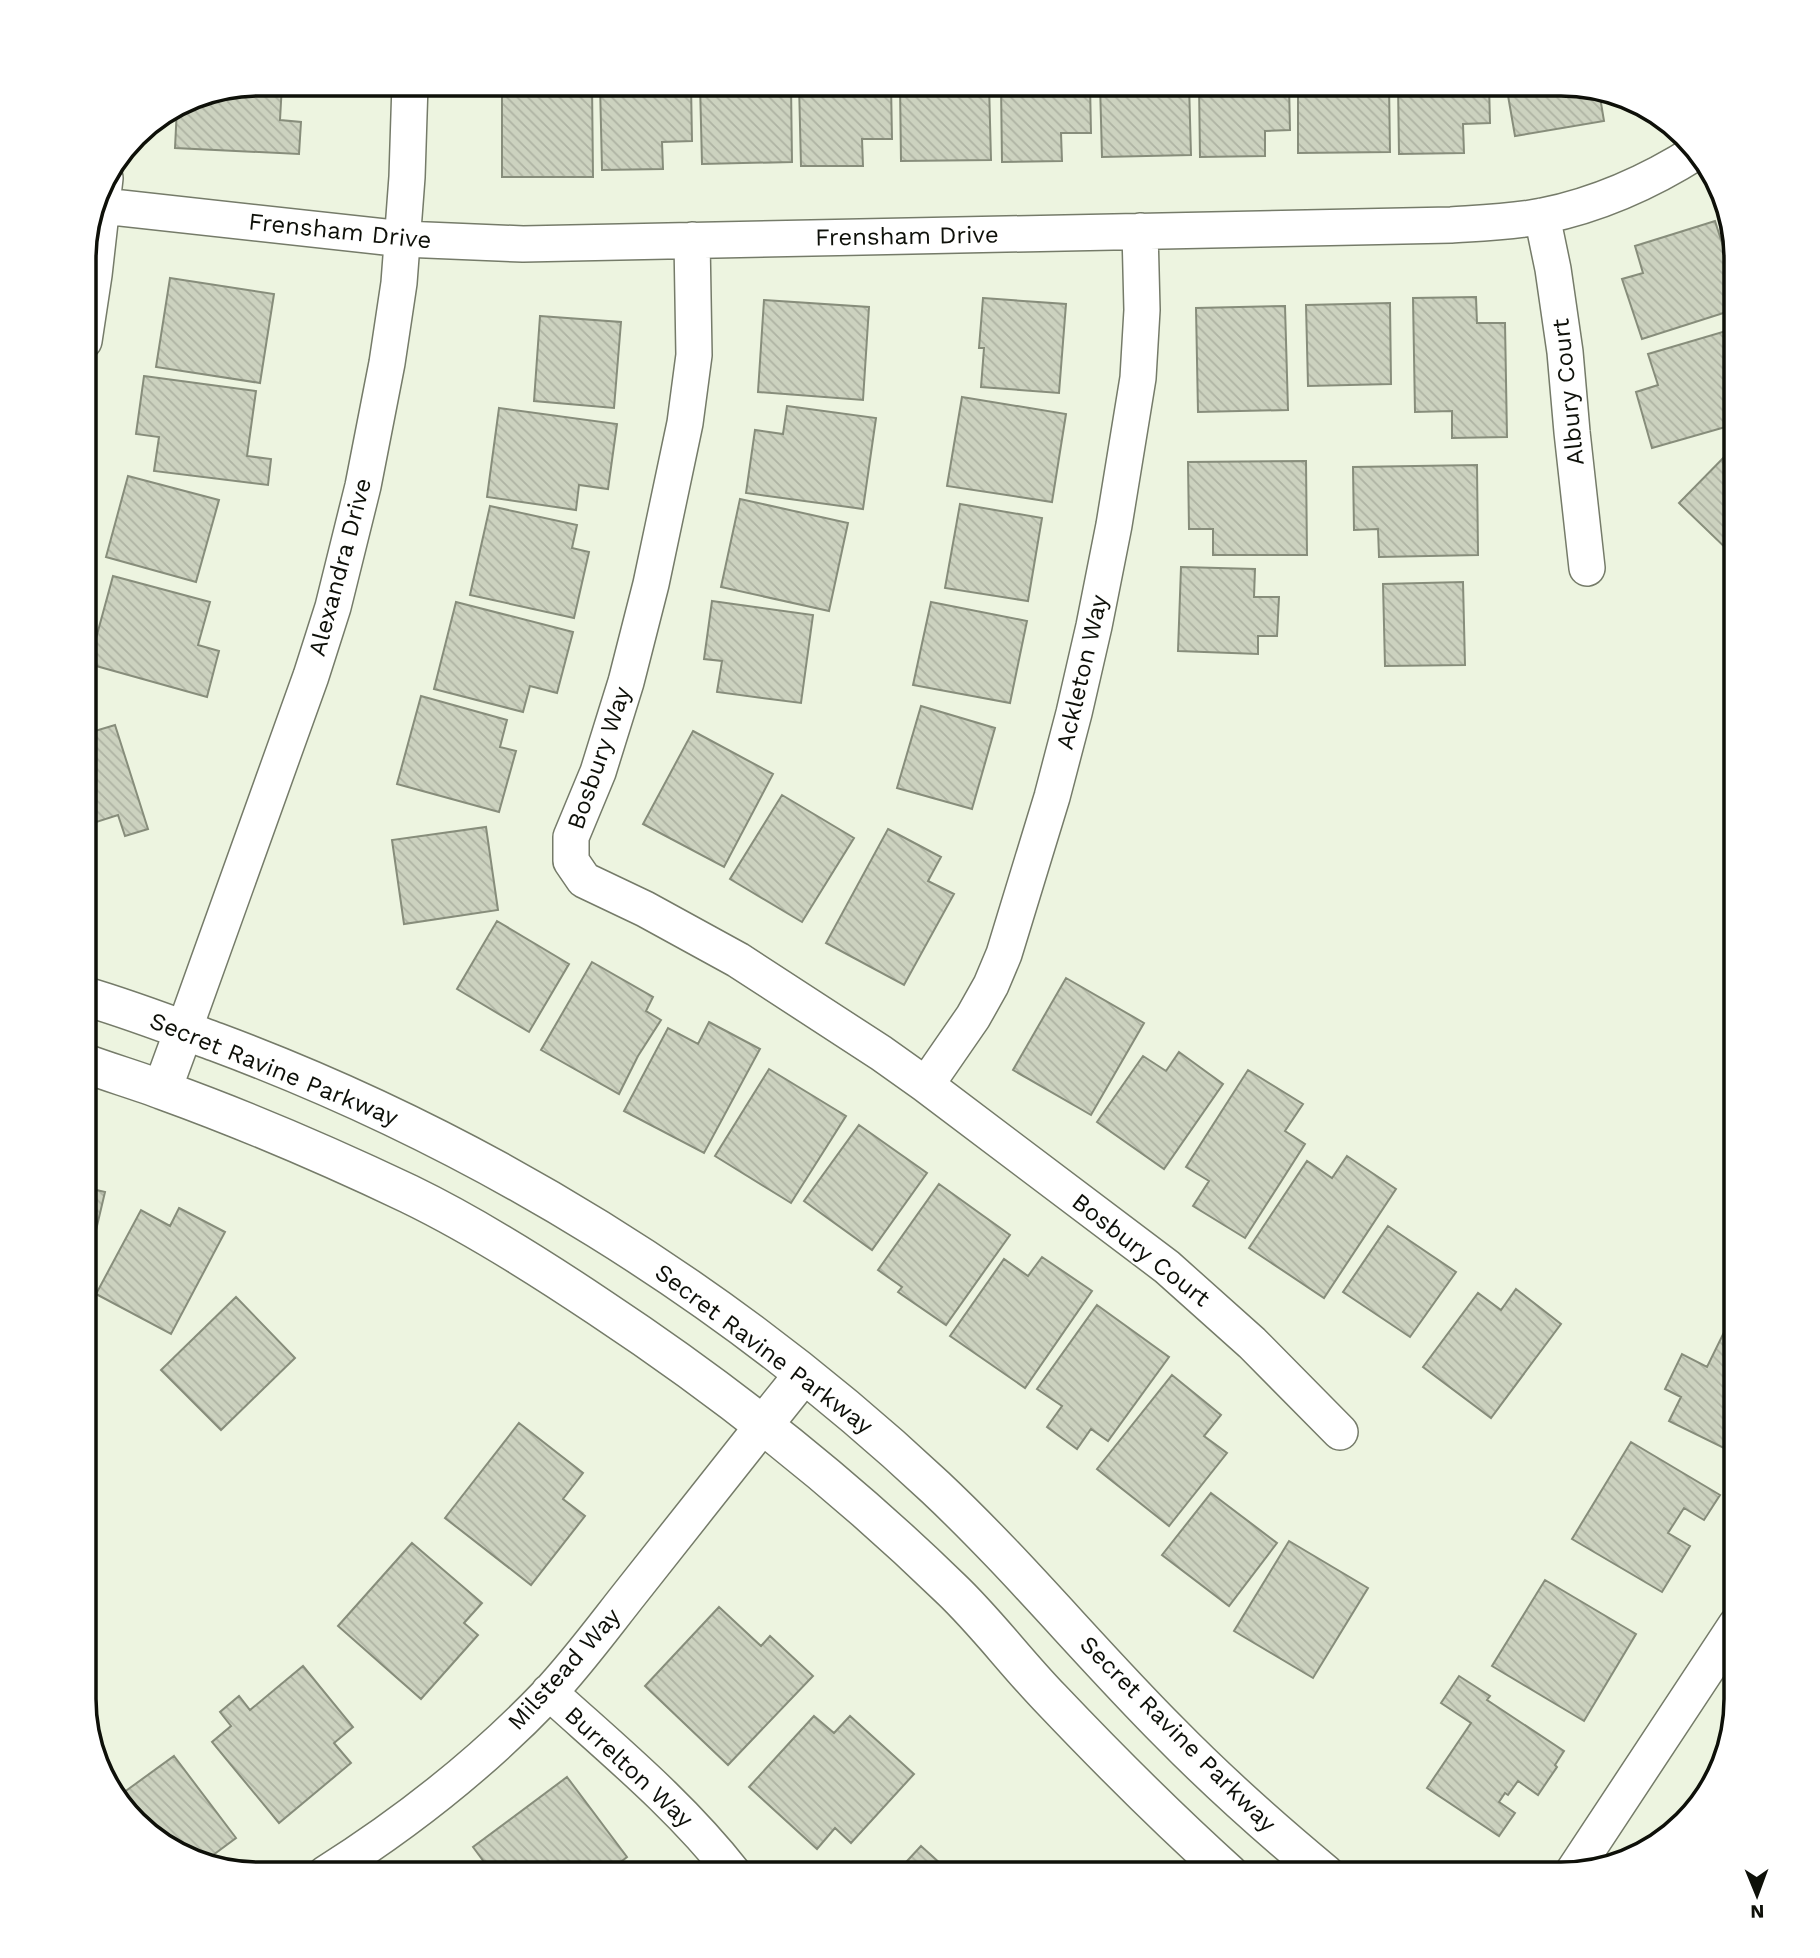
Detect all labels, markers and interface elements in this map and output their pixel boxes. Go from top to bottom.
street label: Frensham Drive [247,207,433,255]
street label: Frensham Drive [815,220,999,252]
street label: Albury Court [1546,317,1590,467]
street label: Alexandra Drive [303,475,377,659]
street label: Ackleton Way [1051,591,1114,752]
street label: Bosbury Way [561,682,637,833]
street label: Secret Ravine Parkway [146,1006,403,1132]
street label: Bosbury Court [1067,1188,1215,1312]
street label: Secret Ravine Parkway [650,1258,879,1440]
street label: Milstead Way [502,1602,626,1736]
street label: Secret Ravine Parkway [1074,1630,1282,1838]
street label: Burrelton Way [559,1701,699,1834]
north arrow [1722,1860,1792,1930]
text: N [1750,1900,1765,1923]

